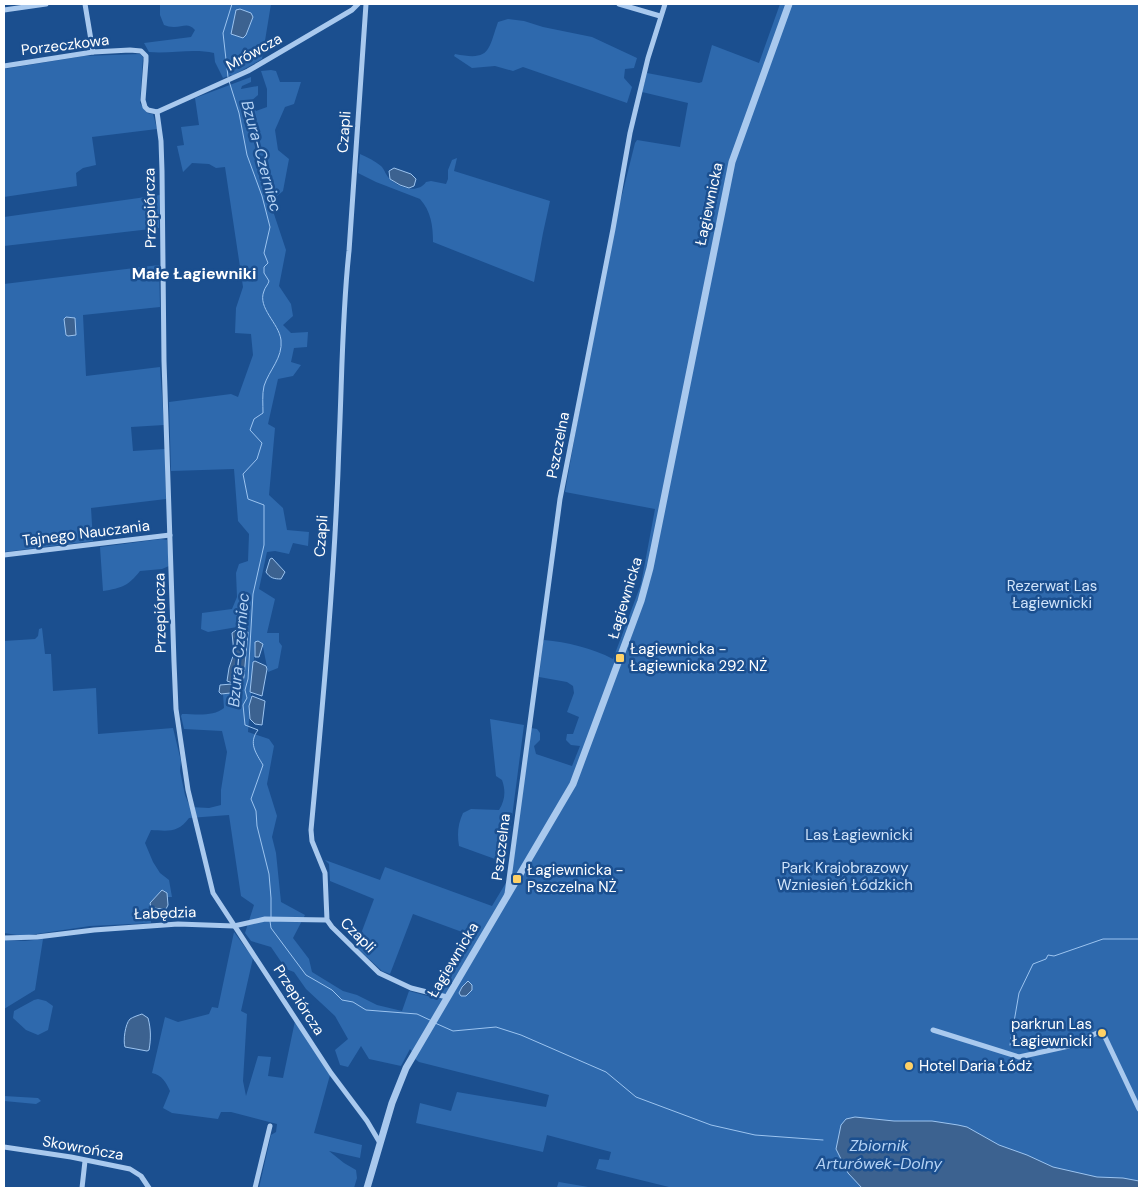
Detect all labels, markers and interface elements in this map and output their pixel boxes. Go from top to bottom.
street label: Mrówcza [222,28,286,76]
street label: Porzeczkowa [20,30,110,60]
water label: Bzura-Czerniec [237,98,286,214]
street label: Czapli [333,110,355,154]
street label: Łagiewnicka [690,161,728,247]
street label: Przepiórcza [139,168,161,248]
district label: Małe Łagiewniki [132,263,256,284]
street label: Pszczelna [542,410,574,480]
street label: Czapli [310,514,332,558]
street label: Tajnego Nauczania [21,515,151,551]
street label: Łagiewnicka [603,555,647,641]
street label: Przepiórcza [149,573,171,653]
park label: Rezerwat Las Łagiewnicki [1007,576,1097,613]
water label: Bzura-Czerniec [223,592,254,708]
place label: Łagiewnicka - Łagiewnicka 292 NŻ [630,639,767,676]
marker: Łagiewnicka - Łagiewnicka 292 NŻ [614,652,626,664]
street label: Pszczelna [487,812,515,882]
park label: Las Łagiewnicki [805,825,913,845]
park label: Park Krajobrazowy Wzniesień Łódzkich [777,858,913,895]
place label: Łagiewnicka - Pszczelna NŻ [527,860,624,897]
marker: Łagiewnicka - Pszczelna NŻ [511,873,523,885]
street label: Łabędzia [133,902,197,924]
street label: Czapli [336,913,380,957]
street label: Łagiewnicka [423,919,483,1001]
street label: Przepiórcza [269,961,329,1039]
place label: parkrun Las Łagiewnicki [1011,1014,1092,1051]
marker: parkrun Las Łagiewnicki [1096,1027,1108,1039]
place label: Hotel Daria Łódż [919,1056,1032,1076]
marker: Hotel Daria Łódż [903,1060,915,1072]
street label: Skowrończa [41,1131,125,1165]
water label: Zbiornik Arturówek-Dolny [815,1135,943,1174]

